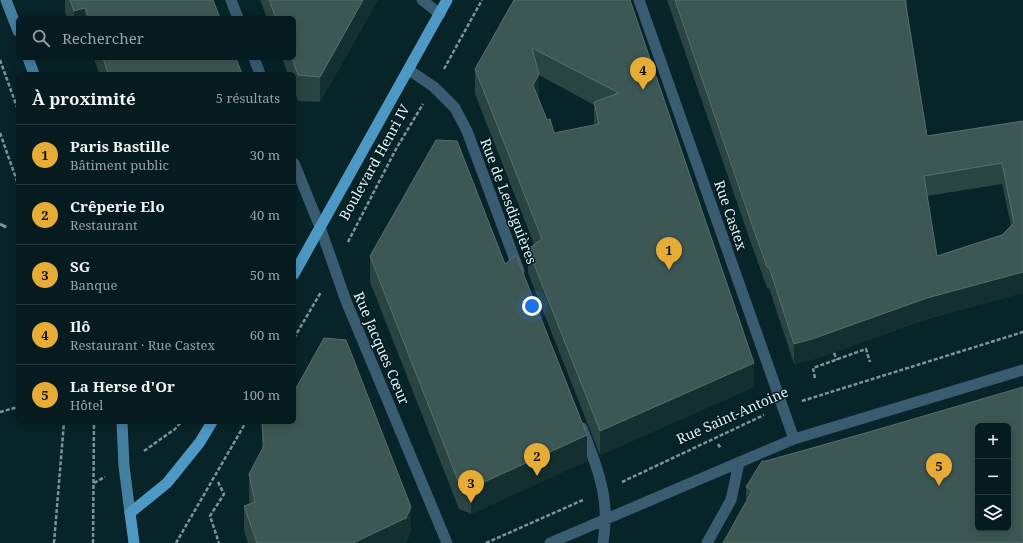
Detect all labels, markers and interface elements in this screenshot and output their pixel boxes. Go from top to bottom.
search box [16,16,296,60]
icon: search [30,27,52,49]
text: Rechercher [62,28,144,48]
pin: 4 [630,57,656,90]
text: À proximité [32,87,136,110]
text: 5 résultats [216,89,280,107]
street label: Boulevard Henri IV [334,100,414,223]
street label: Rue de Lesdiguières [476,135,542,267]
text: Paris Bastille [70,136,170,156]
text: 1 [41,146,49,164]
text: 30 m [250,146,280,164]
text: Bâtiment public [70,156,169,174]
street label: Rue Castex [710,178,752,253]
text: Crêperie Elo [70,196,165,216]
text: 2 [41,206,49,224]
text: 40 m [250,206,280,224]
text: Restaurant [70,216,138,234]
pin: 1 [656,237,682,270]
text: SG [70,256,90,276]
text: 3 [41,266,49,284]
text: 50 m [250,266,280,284]
text: Banque [70,276,117,294]
street label: Rue Jacques Cœur [350,289,414,408]
your location [522,296,542,316]
text: Ilô [70,316,91,336]
text: 4 [41,326,49,344]
text: 60 m [250,326,280,344]
text: Restaurant · Rue Castex [70,336,215,354]
text: La Herse d'Or [70,376,175,396]
street label: Rue Saint-Antoine [673,382,791,448]
text: 5 [41,386,49,404]
text: 100 m [243,386,280,404]
text: Hôtel [70,396,103,414]
map controls [975,423,1011,531]
button: + [975,423,1011,459]
pin: 2 [524,443,550,476]
pin: 5 [926,453,952,486]
button: − [975,459,1011,495]
pin: 3 [458,470,484,503]
button: layers [975,495,1011,531]

